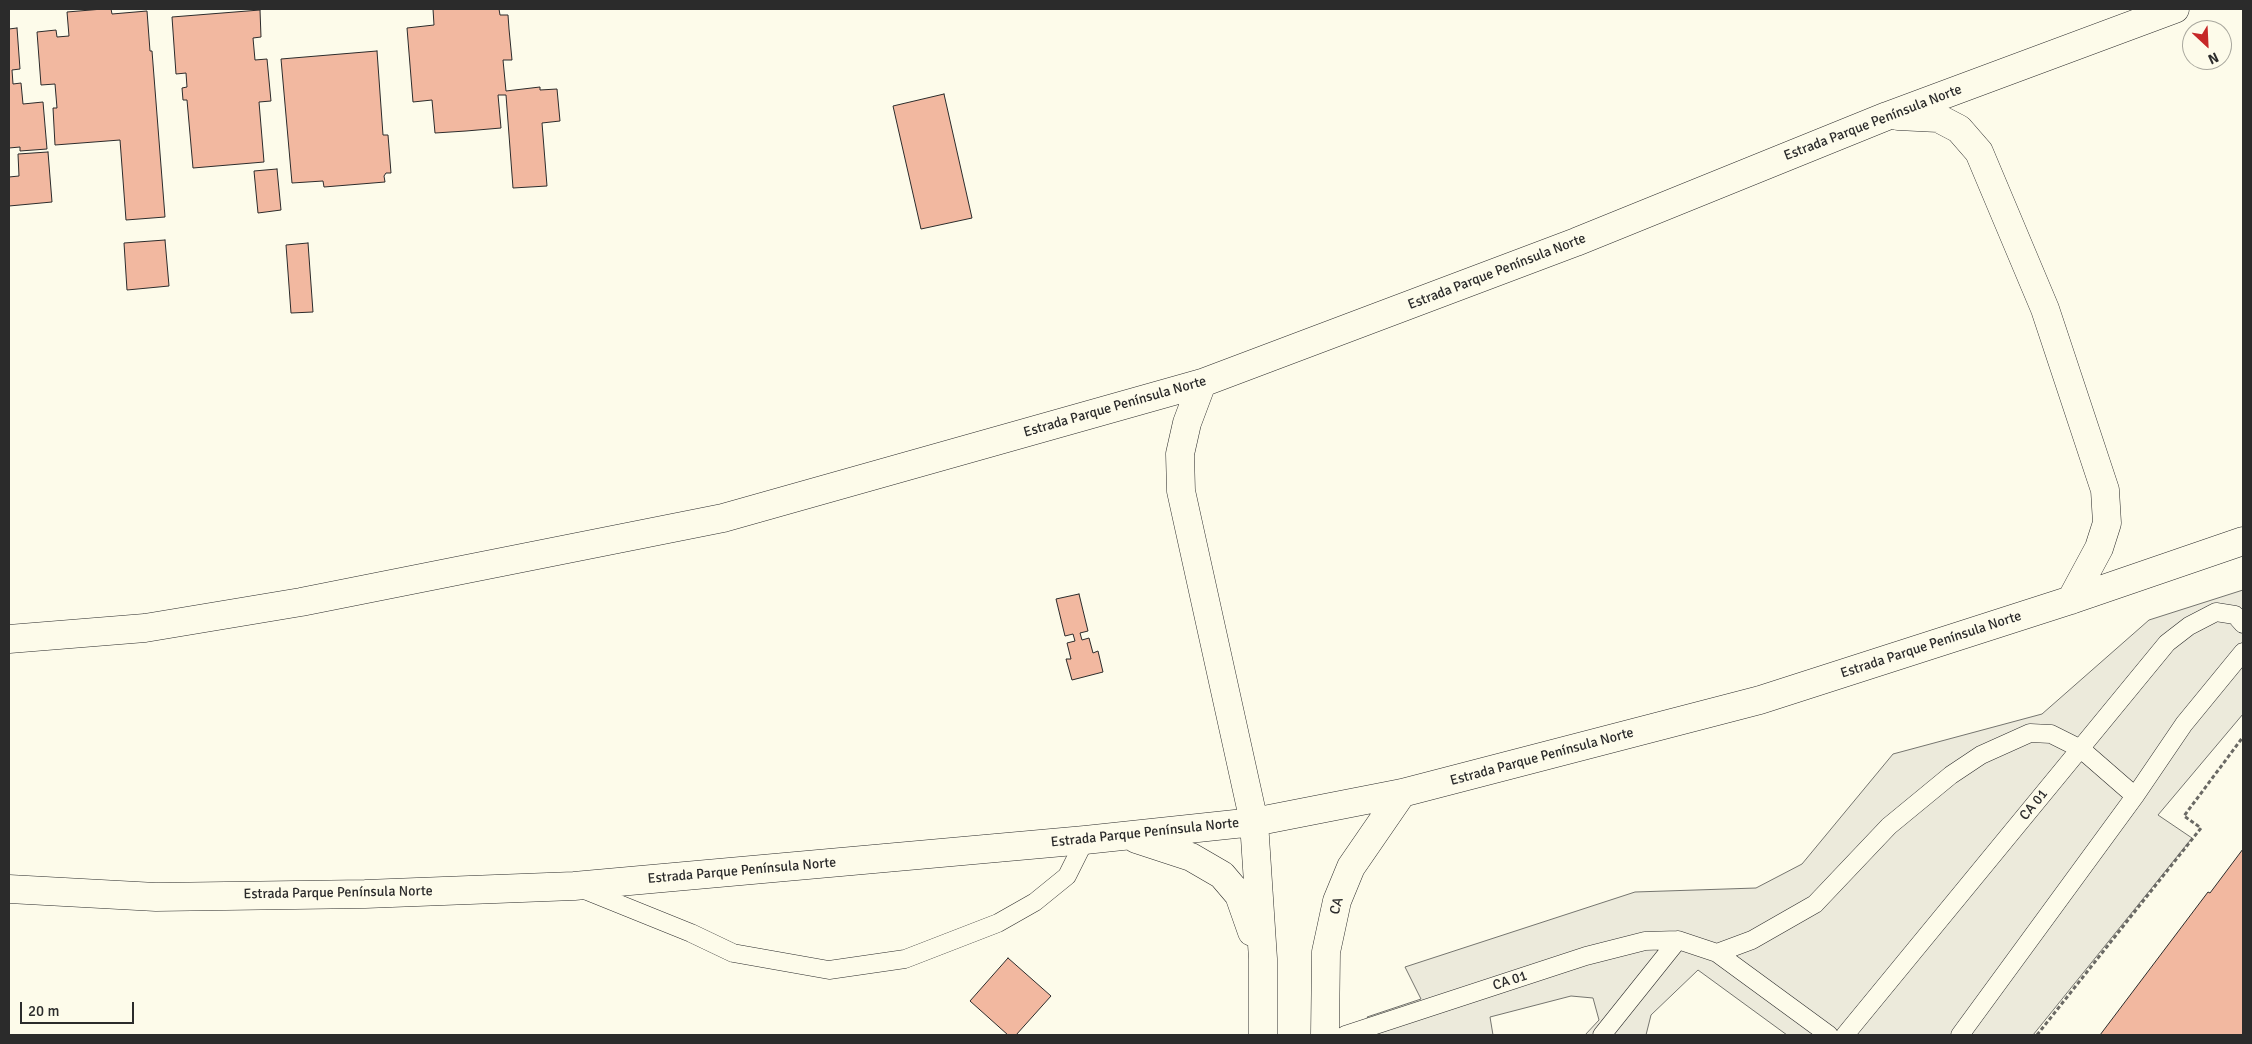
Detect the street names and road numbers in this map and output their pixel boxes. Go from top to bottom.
street label: Estrada Parque Península Norte [1782,81,1964,165]
street label: Estrada Parque Península Norte [1406,230,1588,314]
street label: Estrada Parque Península Norte [1022,373,1208,441]
street label: Estrada Parque Península Norte [1838,608,2024,682]
street label: Estrada Parque Península Norte [1448,724,1636,790]
street label: CA 01 [2016,786,2052,824]
street label: Estrada Parque Península Norte [1050,815,1240,851]
street label: Estrada Parque Península Norte [647,854,837,888]
street label: Estrada Parque Península Norte [243,883,433,903]
street label: CA [1327,896,1347,916]
street label: CA 01 [1491,968,1529,994]

